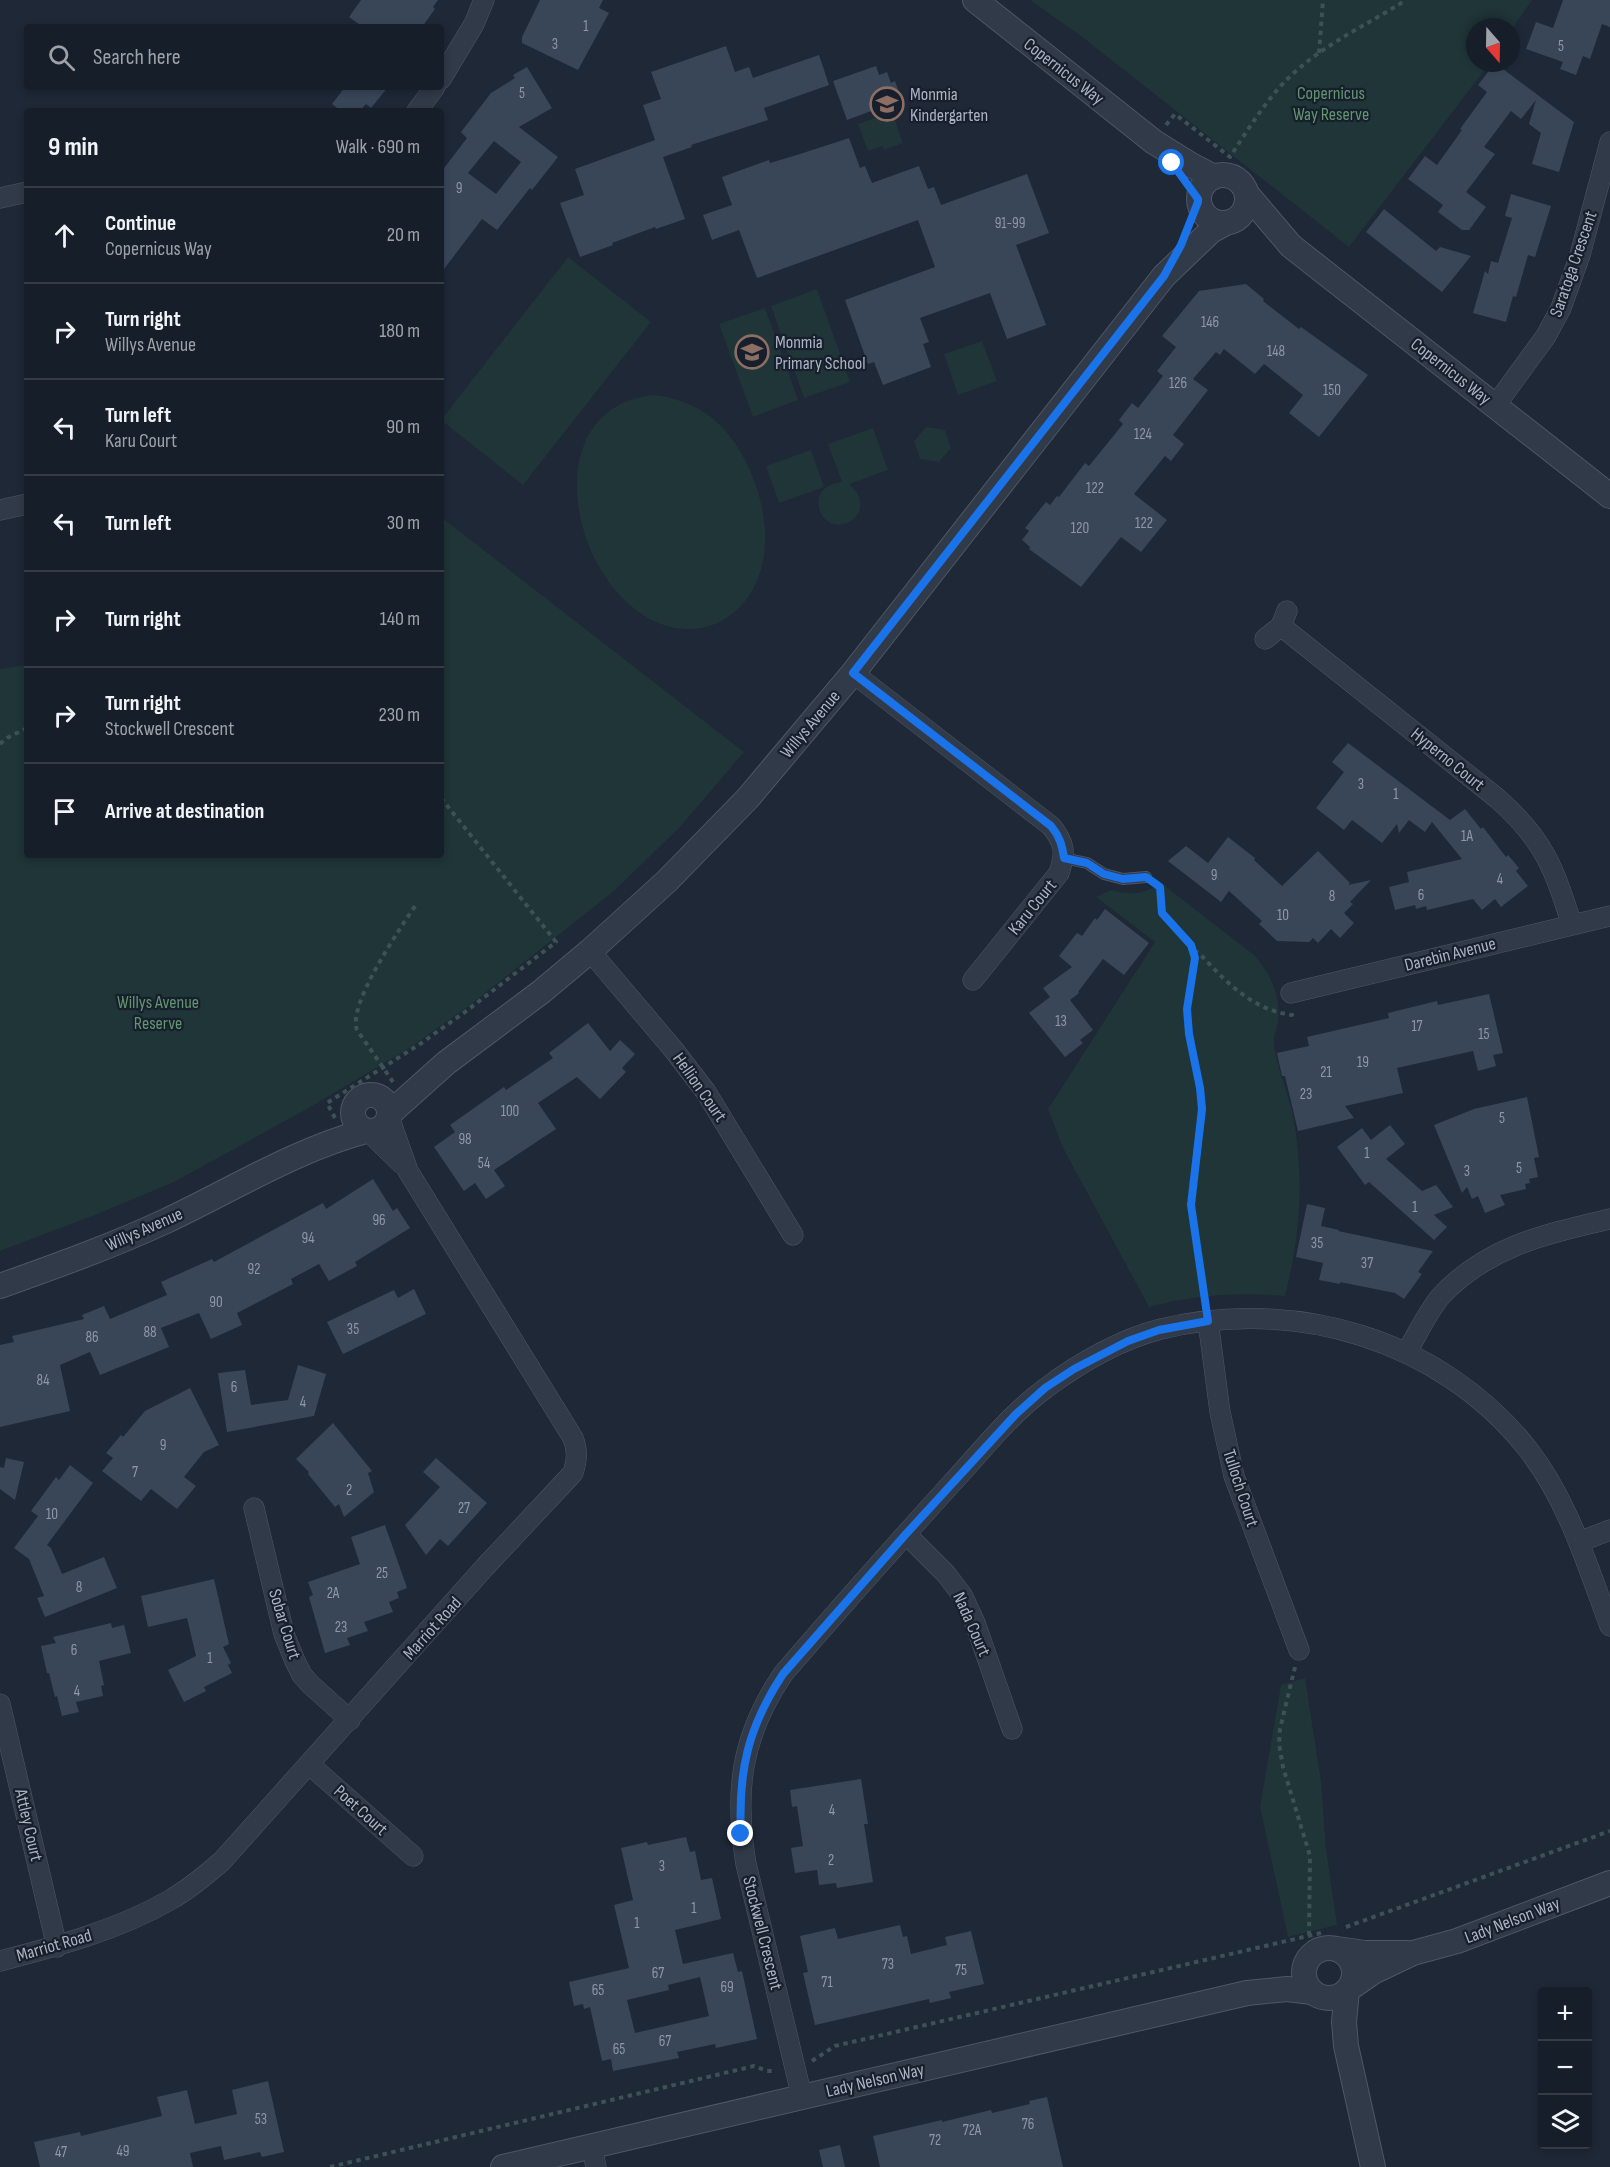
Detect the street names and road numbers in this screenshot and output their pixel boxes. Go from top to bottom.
street label: Copernicus Way [1019,34,1108,109]
street label: Saratoga Crescent [1545,208,1602,320]
street label: Copernicus Way [1406,334,1495,409]
street label: Willys Avenue [776,686,845,762]
street label: Hyperno Court [1407,723,1489,796]
street label: Karu Court [1004,875,1061,939]
street label: Darebin Avenue [1402,933,1498,976]
street label: Hellion Court [668,1049,731,1126]
street label: Willys Avenue [102,1203,186,1256]
street label: Tulloch Court [1218,1447,1263,1530]
street label: Sobar Court [264,1587,305,1662]
street label: Nada Court [948,1589,995,1660]
street label: Marriot Road [399,1593,466,1664]
street label: Poet Court [329,1781,392,1840]
street label: Attley Court [10,1786,47,1864]
street label: Stockwell Crescent [738,1874,787,1993]
street label: Lady Nelson Way [1462,1893,1563,1948]
street label: Marriot Road [14,1925,94,1966]
street label: Lady Nelson Way [824,2059,926,2102]

